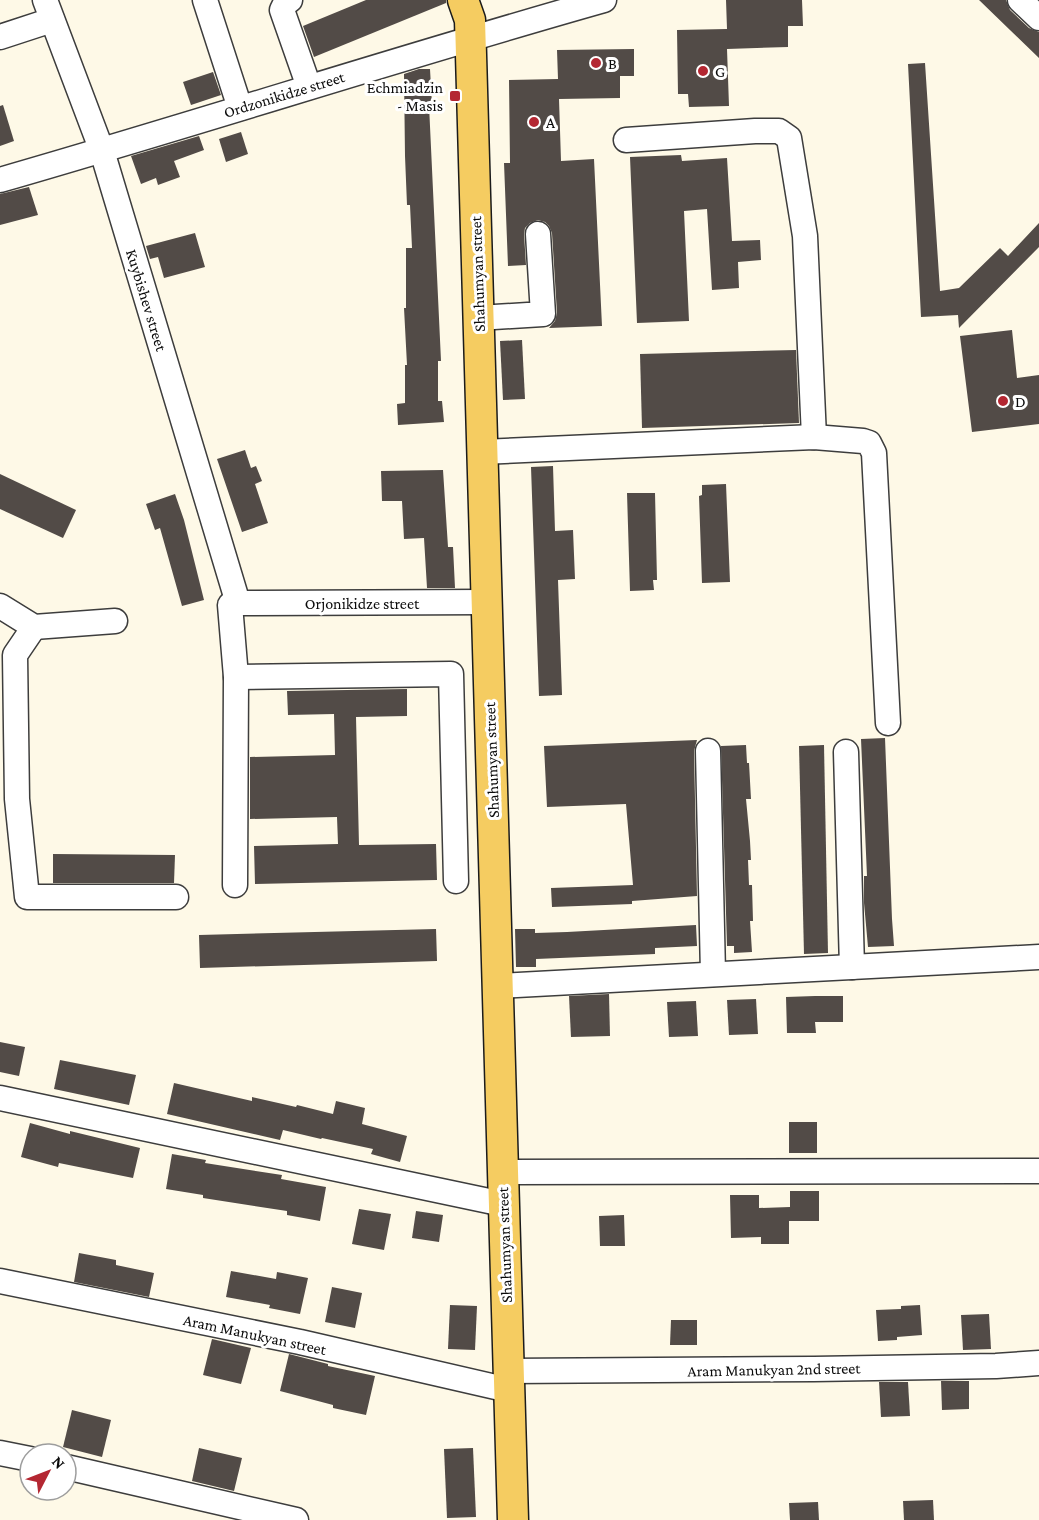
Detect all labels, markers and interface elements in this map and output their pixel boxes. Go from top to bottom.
place label: B [608,55,617,72]
marker: B [589,56,603,70]
place label: G [715,63,725,80]
marker: G [696,64,710,78]
street label: Ordzonikidze street [222,68,347,121]
place label: Echmiadzin - Masis [367,79,443,114]
marker: Echmiadzin - Masis [448,89,462,103]
place label: A [546,114,556,131]
marker: A [527,115,541,129]
street label: Shahumyan street [467,215,489,332]
street label: Kuybishev street [122,247,170,354]
place label: D [1015,393,1026,410]
marker: D [996,394,1010,408]
street label: Orjonikidze street [305,595,420,613]
street label: Shahumyan street [481,701,503,818]
street label: Shahumyan street [494,1186,516,1303]
street label: Aram Manukyan street [182,1311,328,1359]
street label: Aram Manukyan 2nd street [687,1359,861,1381]
north arrow [18,1442,78,1502]
text: N [49,1453,69,1472]

